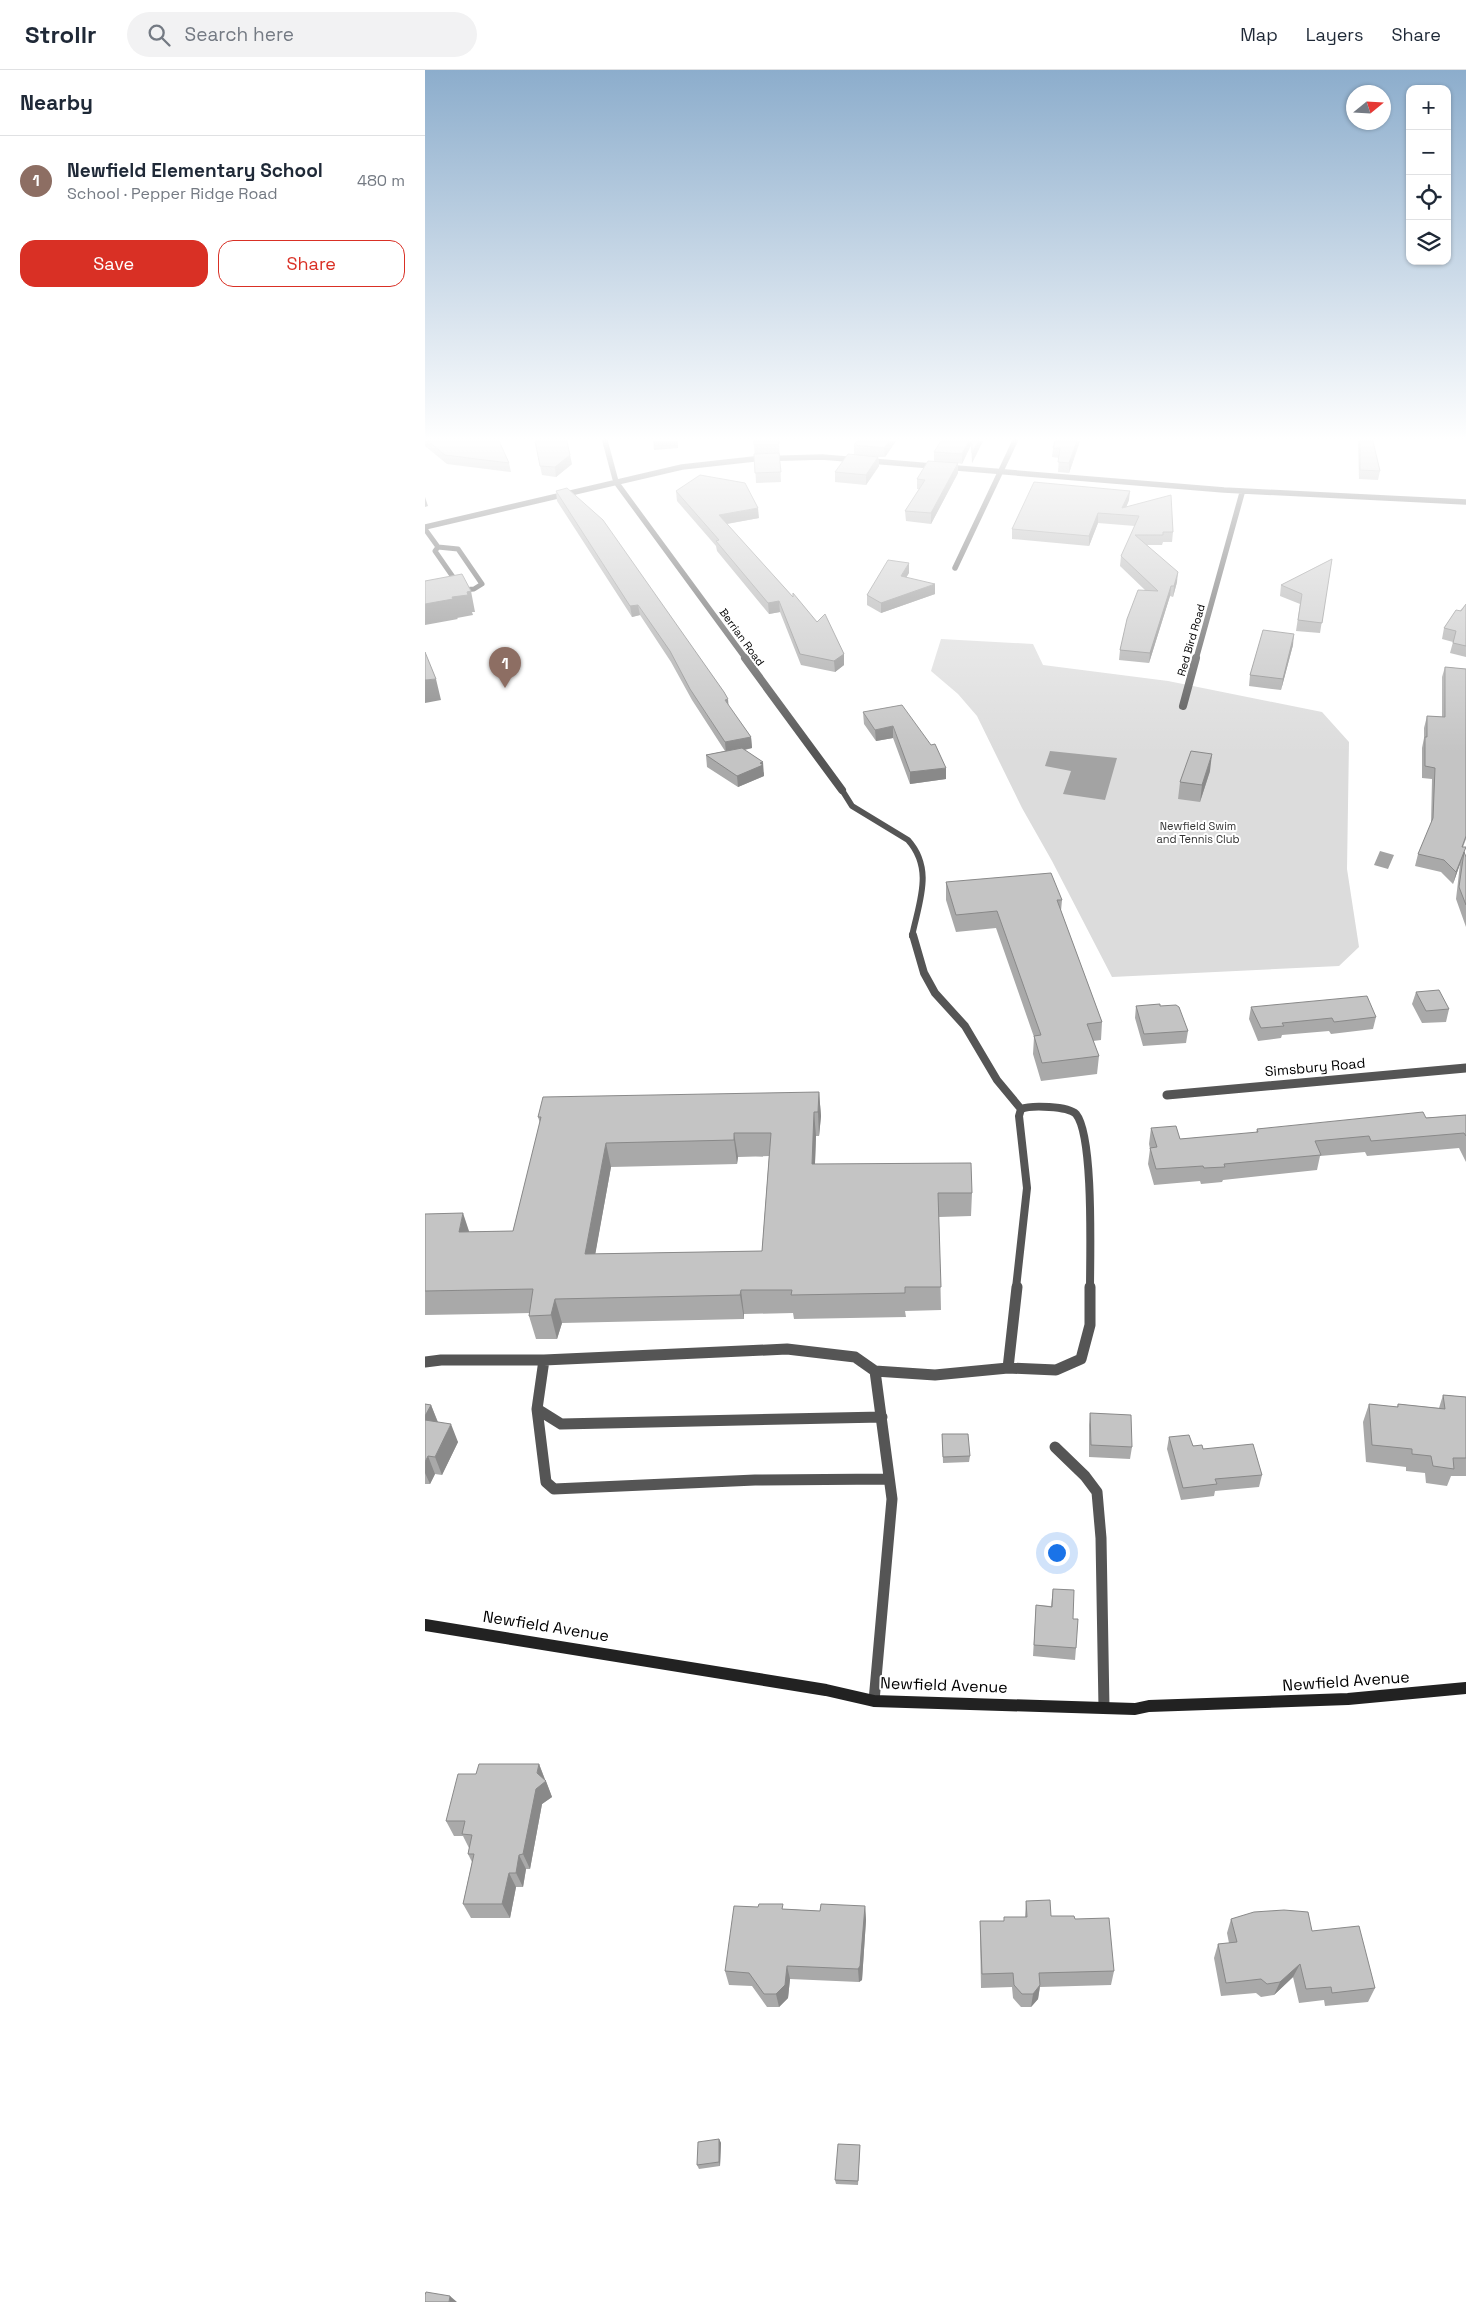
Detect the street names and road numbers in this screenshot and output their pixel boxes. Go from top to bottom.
street label: Red Bird Road [1174,602,1208,678]
street label: Berrian Road [716,606,768,668]
street label: Simsbury Road [1264,1054,1366,1080]
street label: Newfield Avenue [481,1606,611,1646]
street label: Newfield Avenue [1282,1666,1410,1696]
street label: Newfield Avenue [880,1672,1008,1698]

